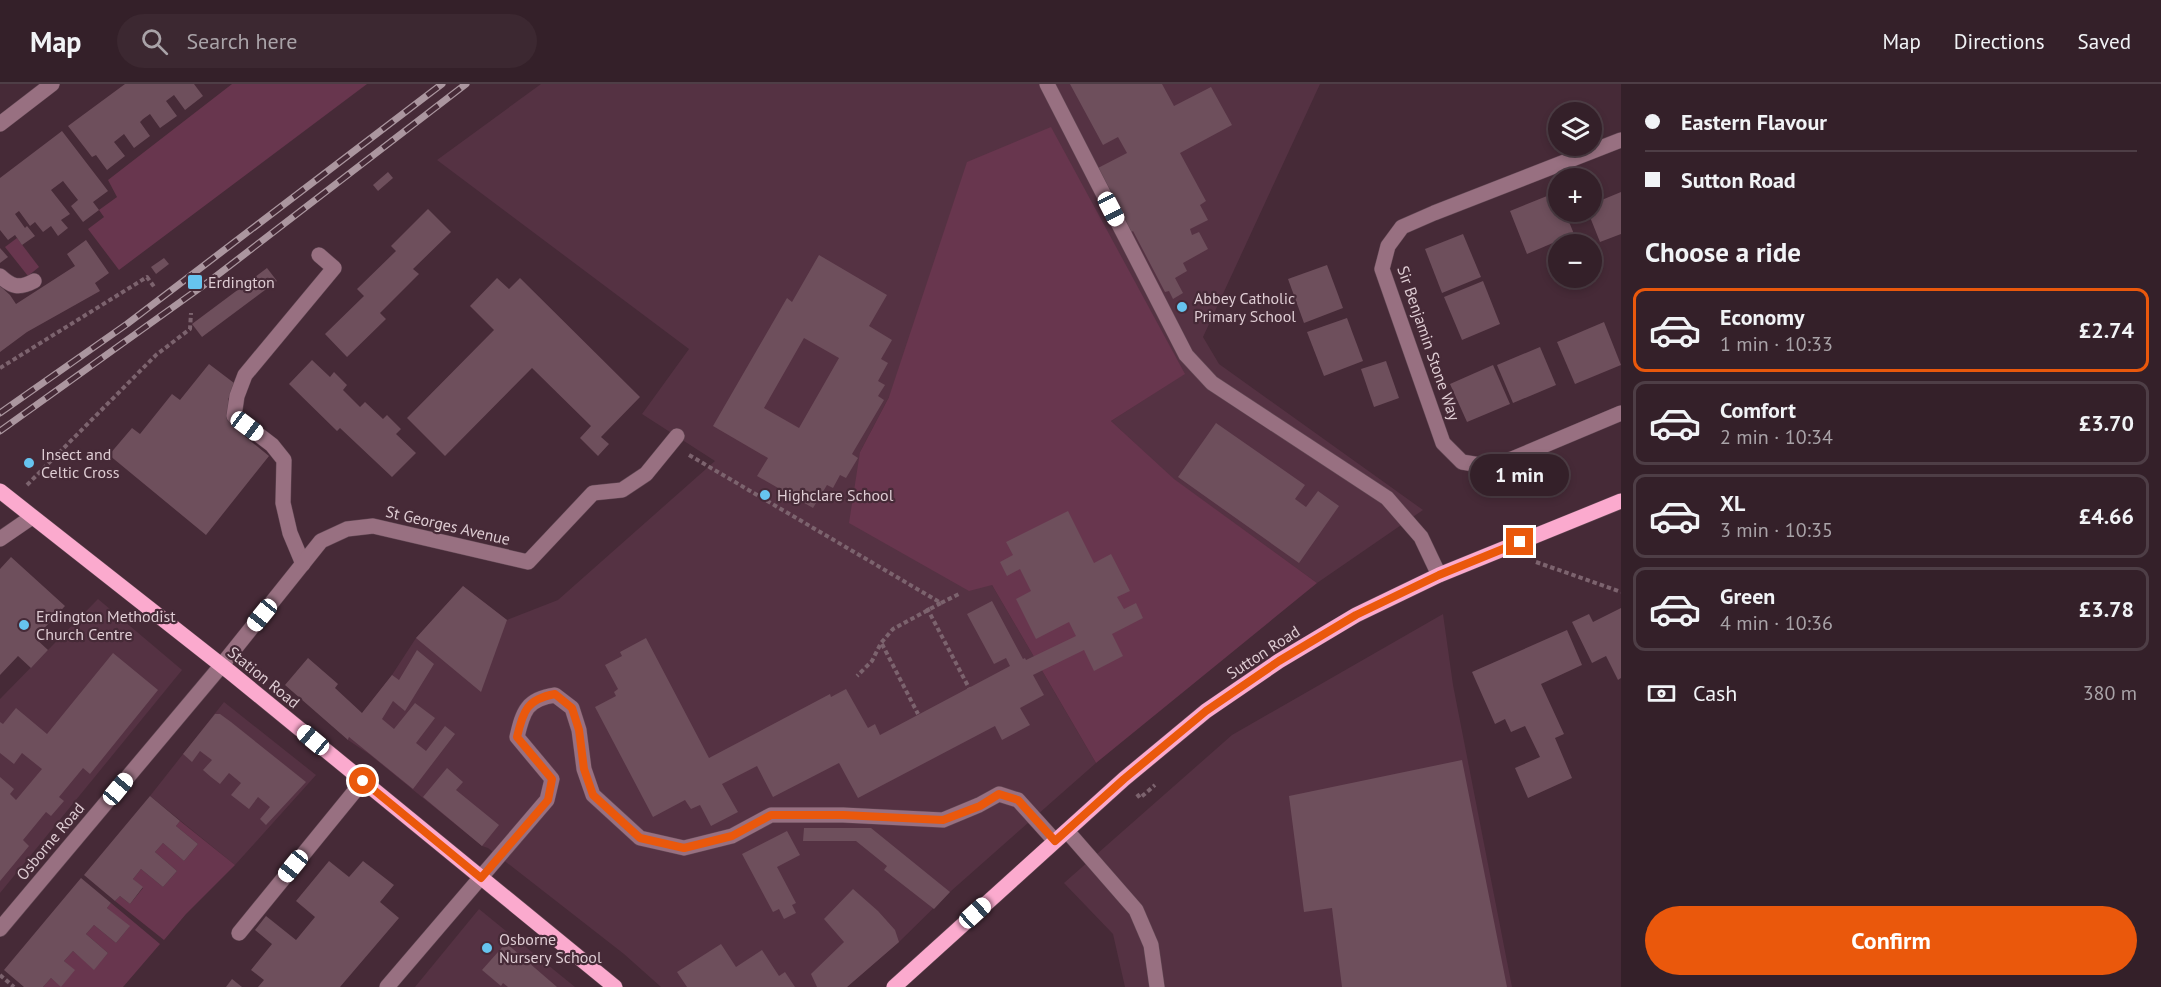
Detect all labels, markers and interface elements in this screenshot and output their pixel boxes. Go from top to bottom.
search box [117,14,537,68]
text: Map [30,23,81,60]
icon: search [138,25,171,58]
text: Search here [186,27,297,55]
text: Map [1882,28,1921,55]
text: Directions [1954,28,2045,55]
text: Saved [2078,28,2131,55]
map controls [1548,102,1602,288]
button: layers [1548,102,1602,156]
text: Eastern Flavour [1681,108,1827,136]
text: Sutton Road [1681,166,1796,194]
button: + [1548,168,1602,222]
car [1095,189,1127,229]
button: − [1548,234,1602,288]
text: Choose a ride [1645,235,1801,269]
street label: Sir Benjamin Stone Way [1393,263,1465,424]
place label: Erdington [208,272,275,292]
marker: Erdington [186,273,204,291]
place label: Abbey Catholic Primary School [1194,288,1296,326]
marker: Abbey Catholic Primary School [1175,300,1189,314]
icon: car [1648,303,1702,357]
text: Economy [1720,303,1804,331]
text: £2.74 [2079,316,2134,344]
text: 1 min · 10:33 [1720,331,1833,357]
icon: car [1648,396,1702,450]
text: Comfort [1720,396,1796,424]
car [227,408,267,444]
text: £3.70 [2079,409,2134,437]
text: 2 min · 10:34 [1720,424,1833,450]
place label: Insect and Celtic Cross [41,444,120,482]
callout: 1 min [1470,455,1570,497]
marker: Insect and Celtic Cross [22,456,36,470]
text: 1 min [1495,462,1544,488]
place label: Highclare School [777,485,894,505]
marker: Highclare School [758,488,772,502]
icon: car [1648,489,1702,543]
text: XL [1720,489,1745,517]
street label: St Georges Avenue [384,501,512,549]
text: £4.66 [2079,502,2134,530]
text: 3 min · 10:35 [1720,517,1833,543]
route end [1506,528,1533,555]
icon: car [1648,582,1702,636]
text: Green [1720,582,1775,610]
car [244,595,280,635]
text: £3.78 [2079,595,2134,623]
place label: Erdington Methodist Church Centre [36,606,176,644]
text: 4 min · 10:36 [1720,610,1833,636]
marker: Erdington Methodist Church Centre [17,618,31,632]
street label: Sutton Road [1223,621,1303,683]
street label: Station Road [224,642,304,712]
icon: cash [1645,677,1678,710]
text: Cash [1693,679,1737,707]
text: 380 m [2083,680,2137,706]
car [293,722,333,758]
route start [349,767,376,794]
car [100,769,136,809]
street label: Osborne Road [12,798,88,884]
car [275,846,311,886]
car [956,894,994,932]
button: Confirm [1645,906,2137,975]
place label: Osborne Nursery School [499,929,602,967]
marker: Osborne Nursery School [480,941,494,955]

